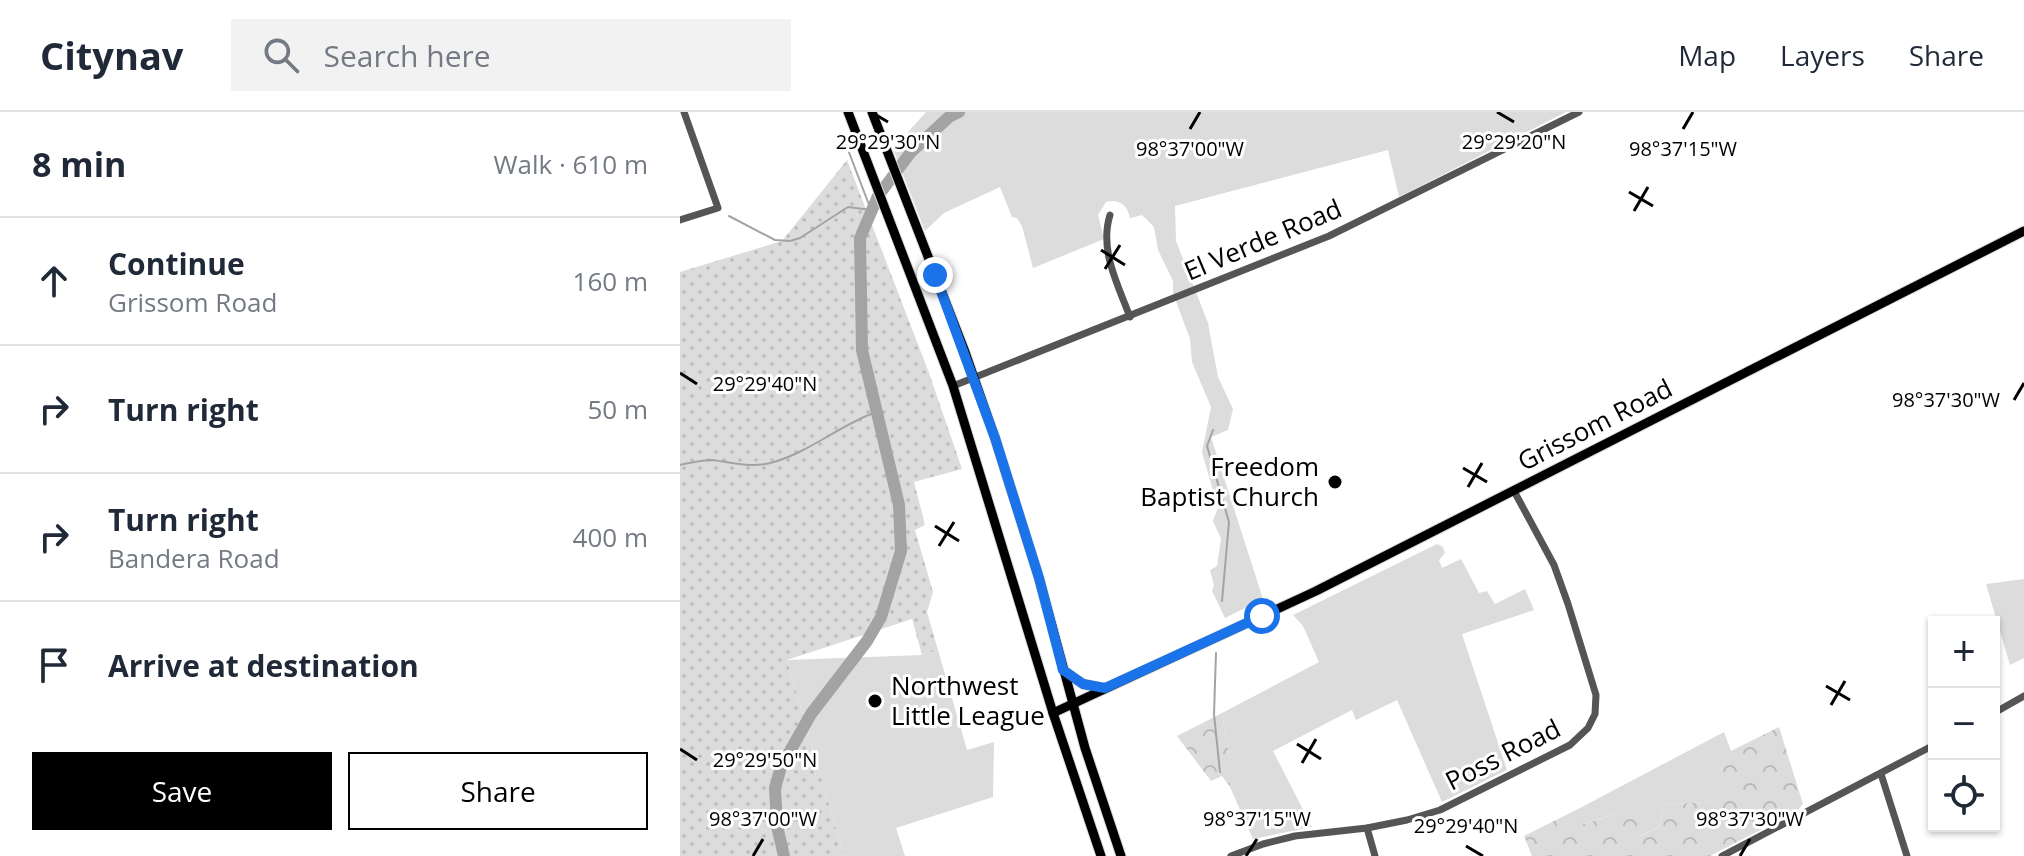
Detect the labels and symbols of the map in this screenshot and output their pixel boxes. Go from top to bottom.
text: 29°29'30"N [836,128,940,155]
text: 29°29'20"N [1462,128,1566,155]
text: 98°37'00"W [1136,135,1245,162]
text: 98°37'15"W [1629,135,1738,162]
street label: El Verde Road [1178,190,1347,288]
route end [917,257,953,293]
text: 29°29'40"N [713,370,817,397]
street label: Grissom Road [1511,370,1678,479]
text: 98°37'30"W [1892,386,2001,413]
place label: Freedom Baptist Church [1140,448,1319,514]
marker: Freedom Baptist Church [1326,473,1344,491]
route start [1244,598,1280,634]
place label: Northwest Little League [891,667,1045,733]
marker: Northwest Little League [866,692,884,710]
street label: Poss Road [1439,710,1566,798]
text: 29°29'50"N [713,746,817,773]
text: 98°37'00"W [709,805,818,832]
text: 98°37'15"W [1203,805,1312,832]
text: 98°37'30"W [1696,805,1805,832]
text: 29°29'40"N [1414,812,1518,839]

